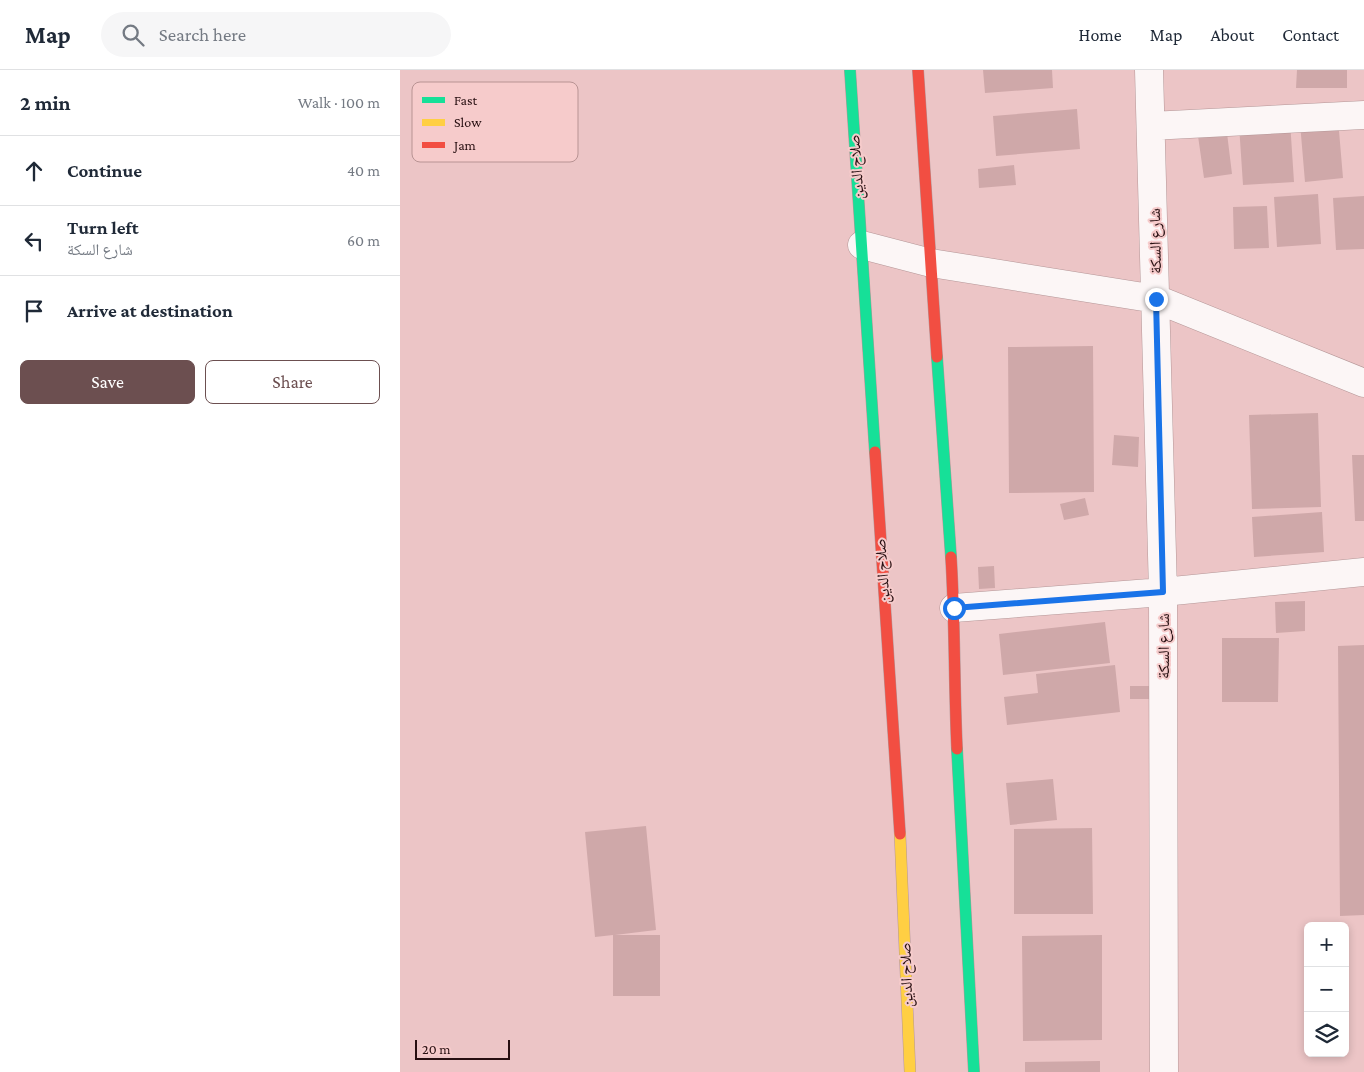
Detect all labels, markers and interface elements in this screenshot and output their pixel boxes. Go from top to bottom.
search box [101,12,451,57]
text: Map [25,21,71,48]
icon: search [119,21,147,49]
text: Search here [159,24,246,45]
text: Home [1079,25,1122,45]
text: Map [1150,25,1182,45]
text: About [1210,25,1254,45]
text: Contact [1282,25,1339,45]
legend [412,82,578,162]
text: 2 min [20,91,71,115]
text: Fast [454,92,478,108]
text: Walk · 100 m [298,94,380,111]
text: Slow [454,114,482,130]
street label: صلاح الدين [845,134,869,200]
text: Jam [452,137,476,153]
icon: ahead [20,157,48,185]
text: Continue [67,160,142,181]
text: 40 m [347,162,380,179]
street label: شارع السكة [1146,208,1166,274]
text: Turn left [67,217,139,238]
icon: left [20,227,48,255]
text: 60 m [347,232,380,249]
text: شارع السكة [67,241,133,258]
route end [1145,288,1168,311]
icon: arrive [20,297,48,325]
text: Arrive at destination [67,300,233,321]
button: Save [20,360,195,404]
button: Share [205,360,380,404]
street label: صلاح الدين [871,538,895,604]
route start [943,597,966,620]
street label: شارع السكة [1155,613,1174,679]
map controls [1304,922,1349,1057]
button: + [1304,922,1349,967]
street label: صلاح الدين [896,942,918,1008]
button: − [1304,967,1349,1012]
button: layers [1304,1012,1349,1057]
scale bar [415,1037,510,1060]
text: 20 m [422,1041,450,1057]

